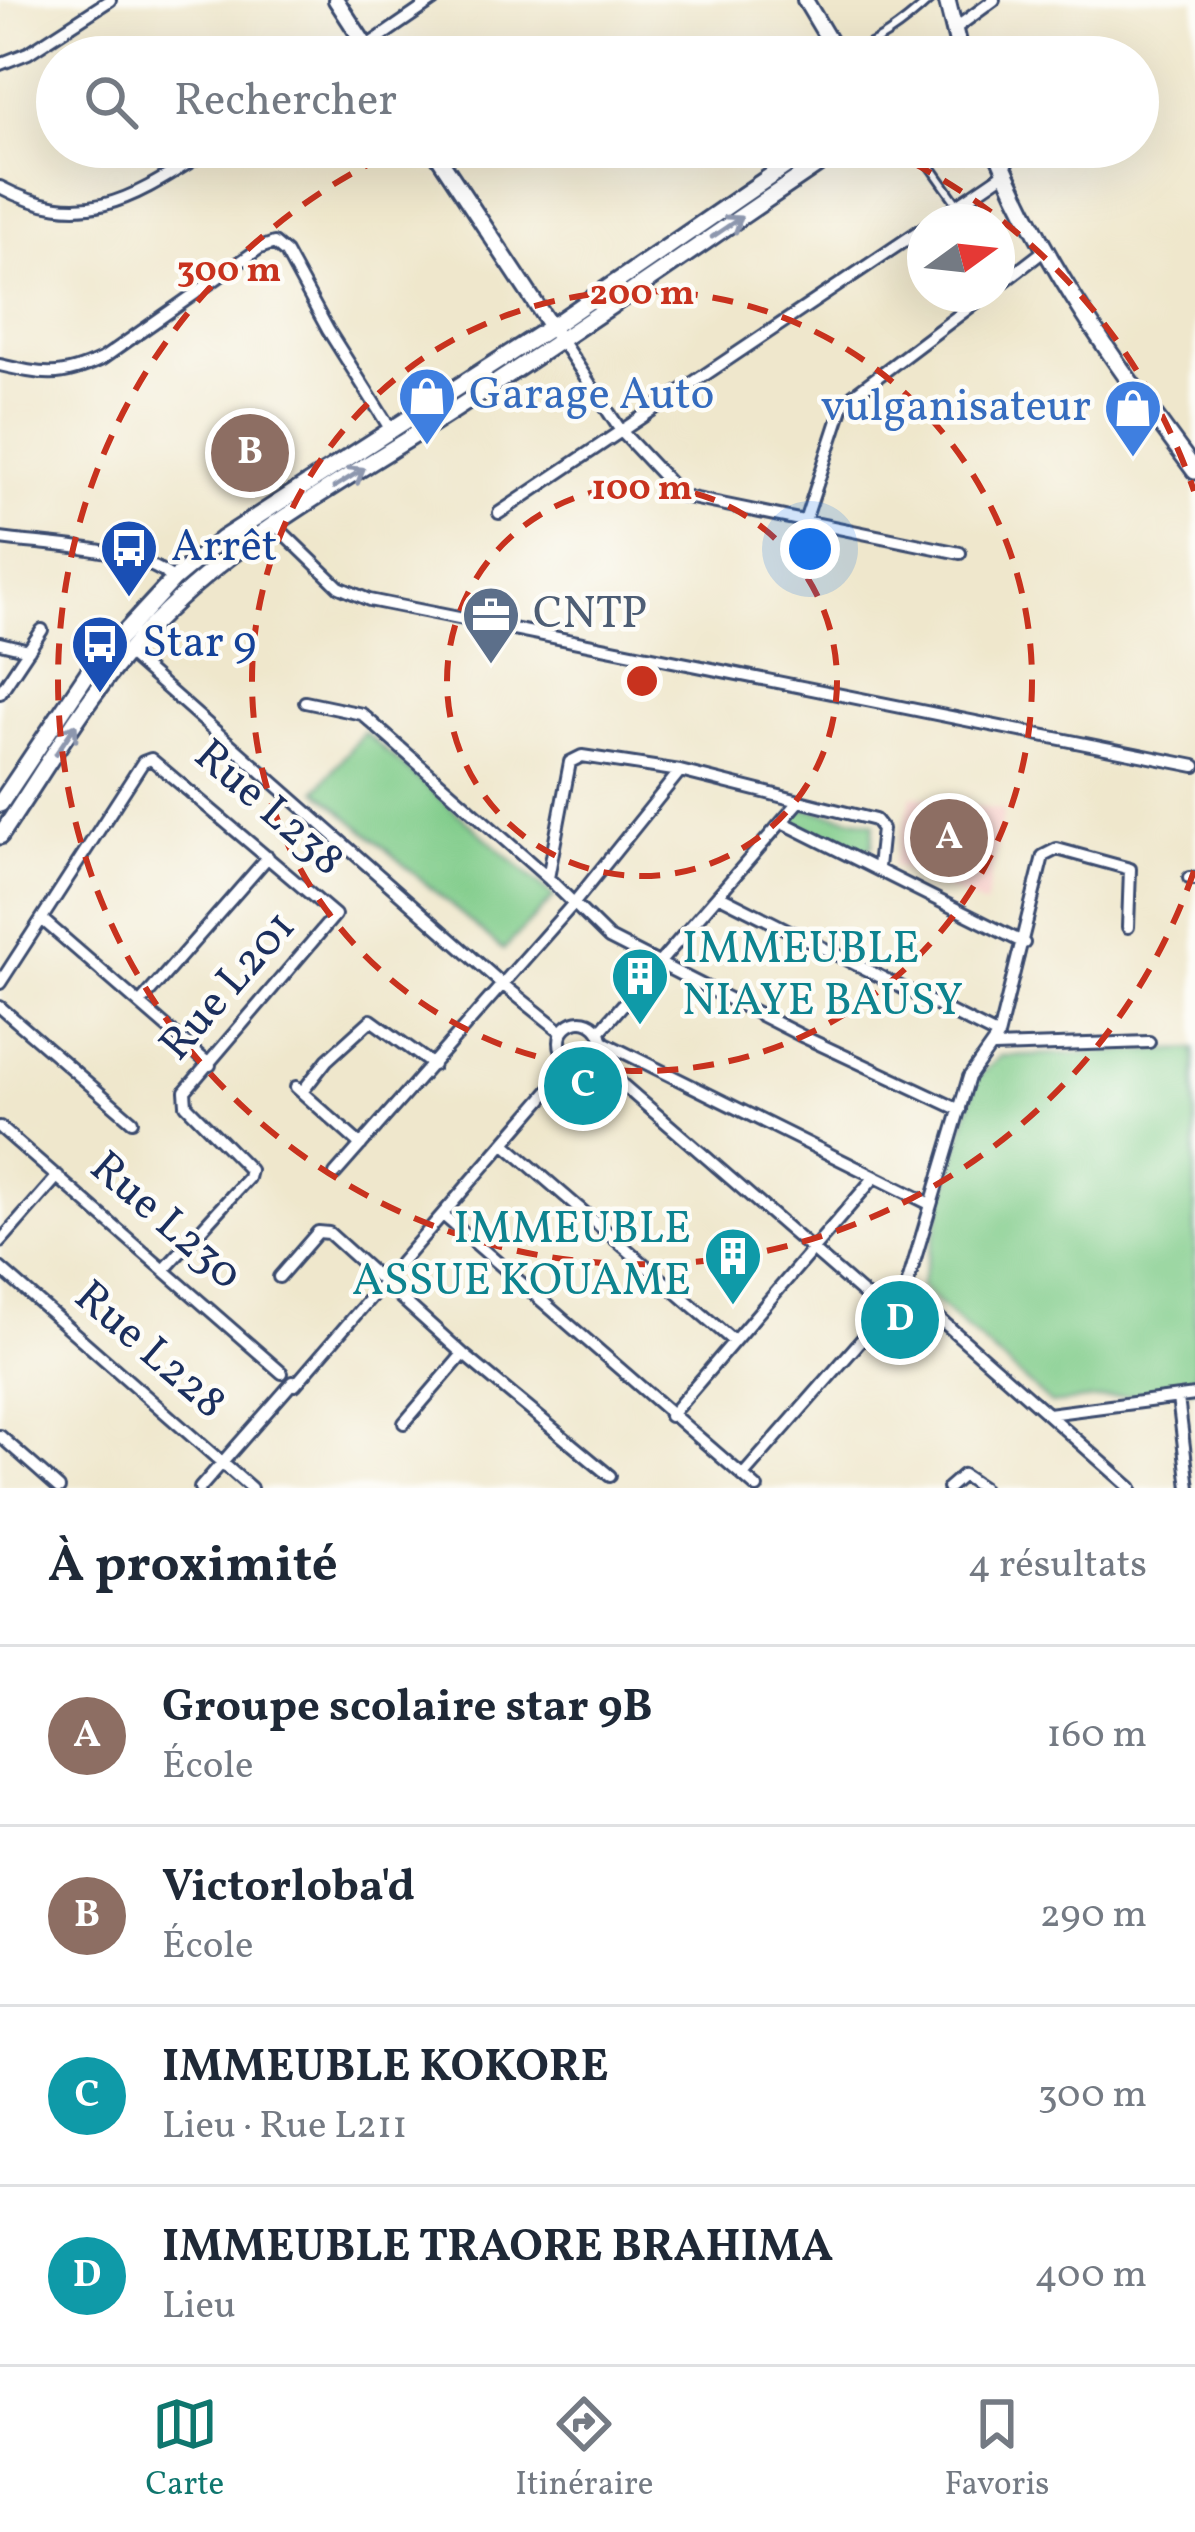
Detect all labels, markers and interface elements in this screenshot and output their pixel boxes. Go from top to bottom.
search box [36,36,1159,168]
icon: search [78,69,144,135]
text: Rechercher [174,71,397,134]
north arrow [907,204,1015,312]
one-way arrow [710,215,743,240]
text: 300 m [177,247,281,297]
text: 200 m [589,270,695,320]
shop icon: Garage Auto [396,365,458,447]
place label: Garage Auto [469,365,714,428]
place label: vulganisateur [821,377,1091,440]
shop icon: vulganisateur [1102,377,1164,459]
pin: B [211,408,289,498]
one-way arrow [331,465,365,490]
text: 100 m [591,465,693,515]
bus stop icon: Arrêt [98,517,160,599]
place label: Arrêt [171,517,278,580]
your location [780,519,840,579]
office icon: CNTP [460,584,522,666]
place label: CNTP [533,584,647,647]
bus stop icon: Star 9 [69,613,131,695]
place label: Star 9 [142,613,256,676]
centre of rings [621,660,663,702]
one-way arrow [53,722,78,756]
street label: Rue L238 [179,726,357,892]
pin: A [910,793,988,883]
street label: Rue L201 [146,898,312,1076]
place label: IMMEUBLE NIAYE BAUSY [682,919,963,1034]
building icon: IMMEUBLE NIAYE BAUSY [609,945,671,1027]
pin: C [544,1041,622,1131]
street label: Rue L230 [75,1138,255,1306]
place label: IMMEUBLE ASSUE KOUAME [352,1199,691,1314]
building icon: IMMEUBLE ASSUE KOUAME [702,1225,764,1307]
street label: Rue L228 [59,1267,239,1435]
pin: D [861,1275,939,1365]
text: À proximité [48,1531,338,1602]
text: 4 résultats [968,1539,1147,1593]
text: Groupe scolaire star 9B [162,1677,653,1740]
text: A [73,1709,101,1763]
text: 160 m [1046,1709,1147,1763]
text: École [162,1740,253,1794]
text: Victorloba'd [162,1857,415,1920]
text: B [74,1889,100,1943]
text: 290 m [1040,1889,1147,1943]
text: École [162,1920,253,1974]
text: IMMEUBLE KOKORE [162,2037,609,2100]
text: C [74,2069,100,2123]
text: 300 m [1038,2069,1147,2123]
text: Lieu · Rue L211 [162,2100,407,2154]
text: IMMEUBLE TRAORE BRAHIMA [162,2217,833,2280]
text: D [73,2249,101,2303]
text: 400 m [1035,2249,1147,2303]
text: Lieu [162,2280,236,2334]
tab: Carte [146,2391,224,2509]
tab: Itinéraire [515,2391,654,2509]
tab: Favoris [945,2391,1049,2509]

